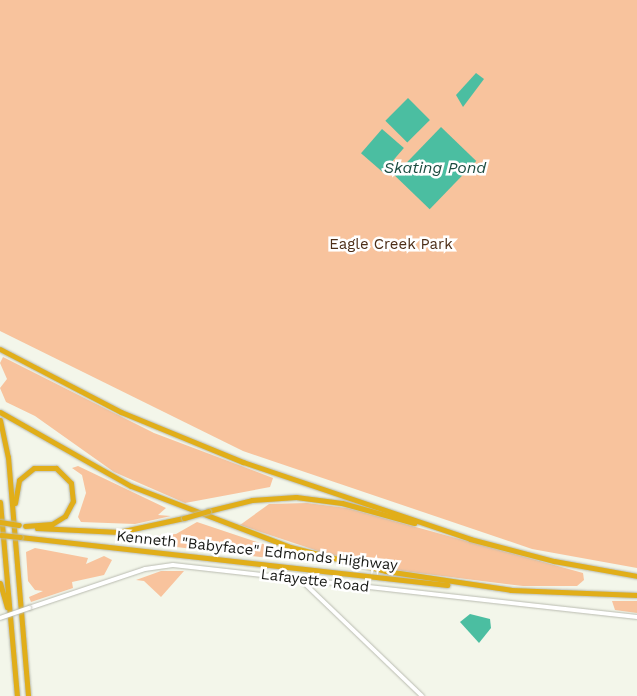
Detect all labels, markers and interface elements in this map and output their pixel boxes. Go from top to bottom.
water label: Skating Pond [384,158,486,178]
park label: Eagle Creek Park [329,236,453,254]
street label: Kenneth "Babyface" Edmonds Highway [115,527,399,575]
street label: Lafayette Road [260,565,370,597]

